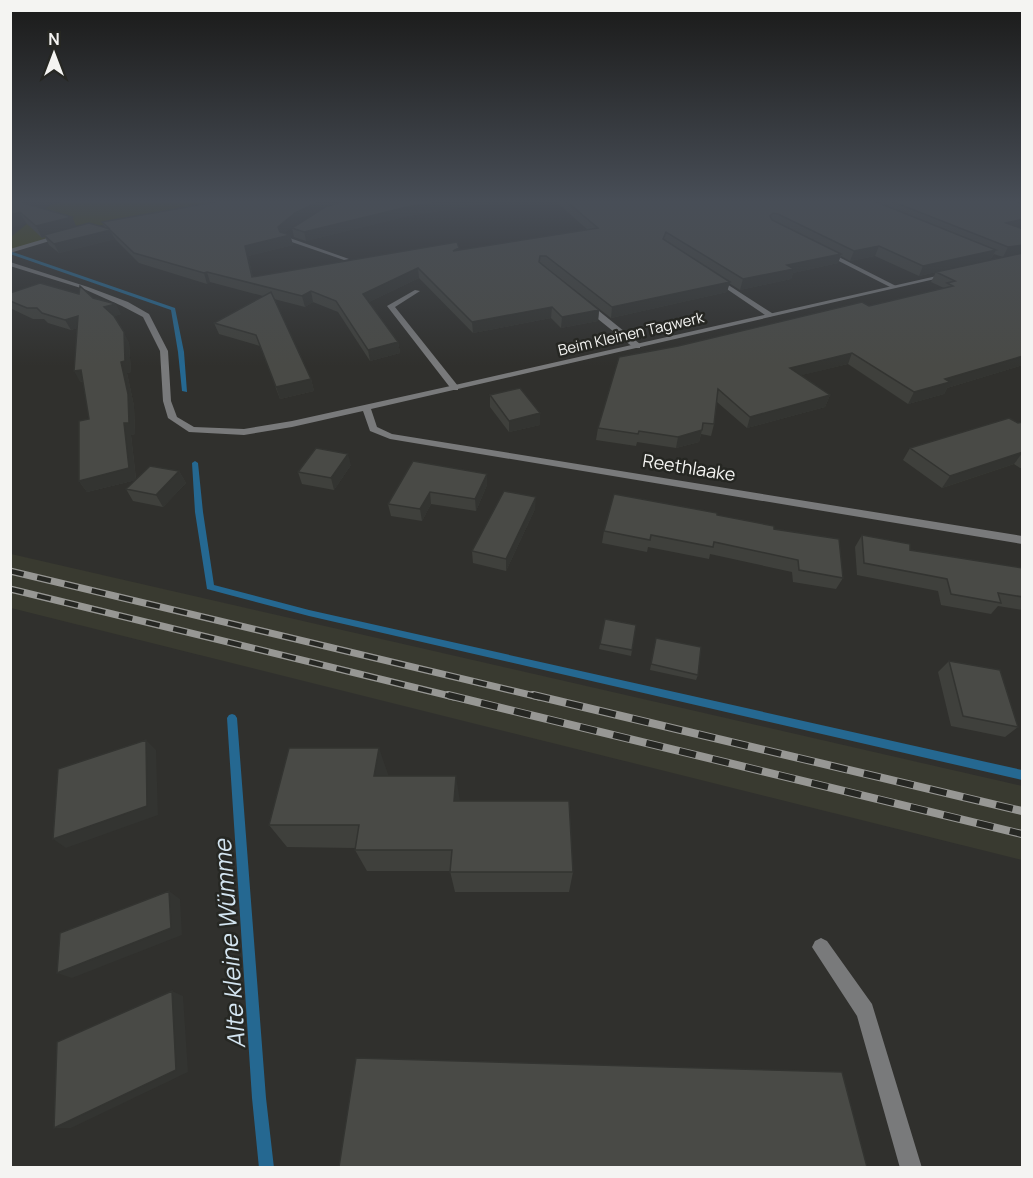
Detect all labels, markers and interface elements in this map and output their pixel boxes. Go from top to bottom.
north arrow [24,24,84,84]
text: N [48,28,60,50]
street label: Beim Kleinen Tagwerk [556,306,706,361]
street label: Reethlaake [641,448,737,486]
water label: Alte kleine Wümme [205,836,252,1050]

